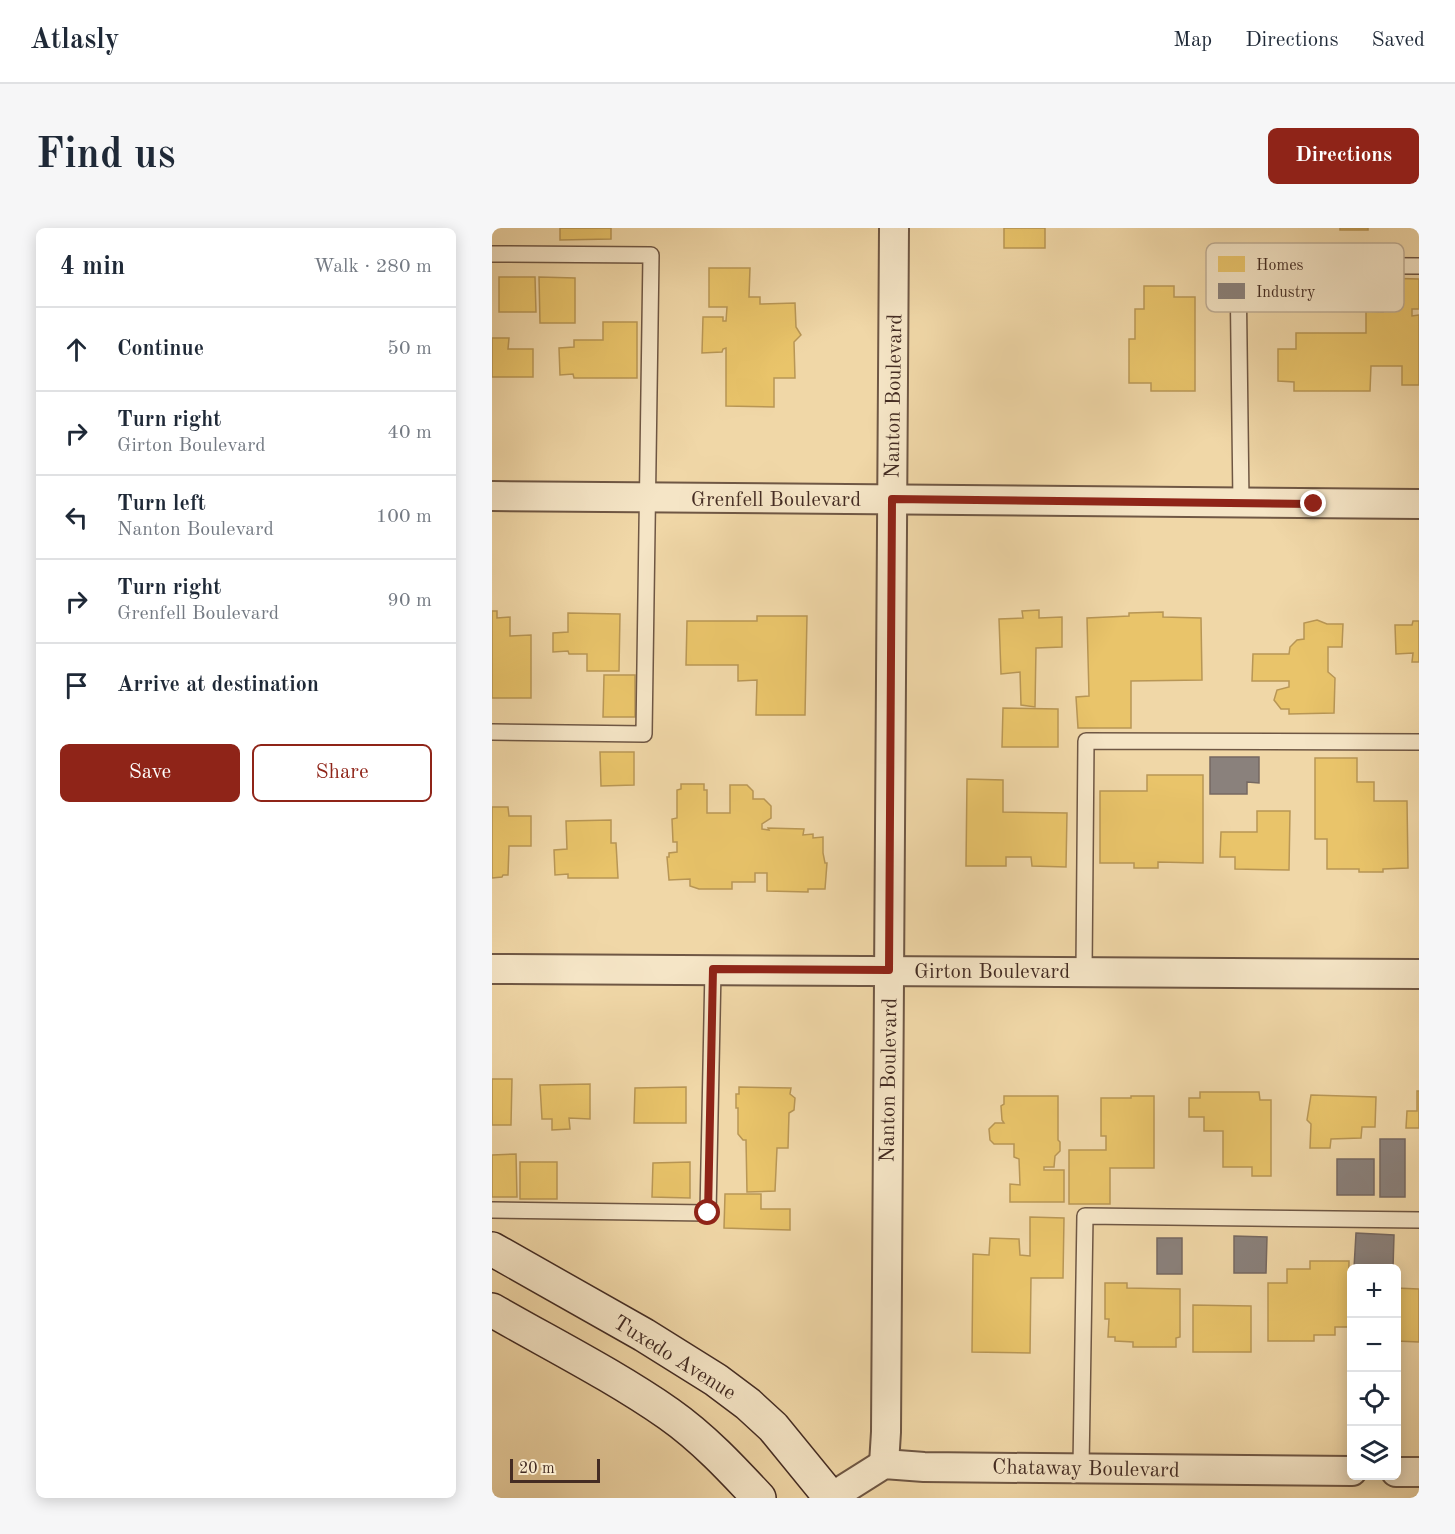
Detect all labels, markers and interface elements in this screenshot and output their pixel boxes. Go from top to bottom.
text: Atlasly [30,27,120,55]
text: Map [1173,30,1212,51]
text: Directions [1245,30,1339,51]
text: Saved [1372,30,1425,51]
button: Directions [1268,128,1419,184]
text: Find us [36,135,175,177]
legend [1206,243,1404,312]
text: 4 min [60,254,125,280]
text: Walk · 280 m [313,257,432,277]
text: Homes [1256,258,1304,274]
text: Industry [1256,285,1316,301]
street label: Nanton Boulevard [883,313,906,479]
icon: ahead [60,333,93,366]
text: Continue [117,338,204,360]
text: 50 m [387,339,432,359]
text: Turn right [117,409,221,431]
icon: right [60,417,93,450]
text: 40 m [387,423,432,443]
text: Girton Boulevard [117,436,266,456]
street label: Grenfell Boulevard [691,490,861,511]
route end [1300,490,1326,516]
text: Turn left [117,493,206,515]
icon: left [60,501,93,534]
text: 100 m [376,507,432,527]
text: Nanton Boulevard [117,520,274,540]
text: Turn right [117,577,221,599]
icon: right [60,585,93,618]
text: 90 m [387,591,432,611]
text: Grenfell Boulevard [117,604,279,624]
icon: arrive [60,669,93,702]
text: Arrive at destination [117,674,319,696]
button: Save [60,744,240,802]
button: Share [252,744,432,802]
street label: Girton Boulevard [914,962,1070,983]
street label: Nanton Boulevard [878,997,901,1163]
route start [694,1199,720,1225]
map controls [1347,1264,1401,1480]
button: + [1347,1264,1401,1318]
street label: Tuxedo Avenue [609,1312,739,1404]
button: − [1347,1318,1401,1372]
button: locate [1347,1372,1401,1426]
button: layers [1347,1426,1401,1480]
scale bar [510,1456,600,1484]
street label: Chataway Boulevard [992,1457,1180,1482]
text: 20 m [519,1461,555,1477]

